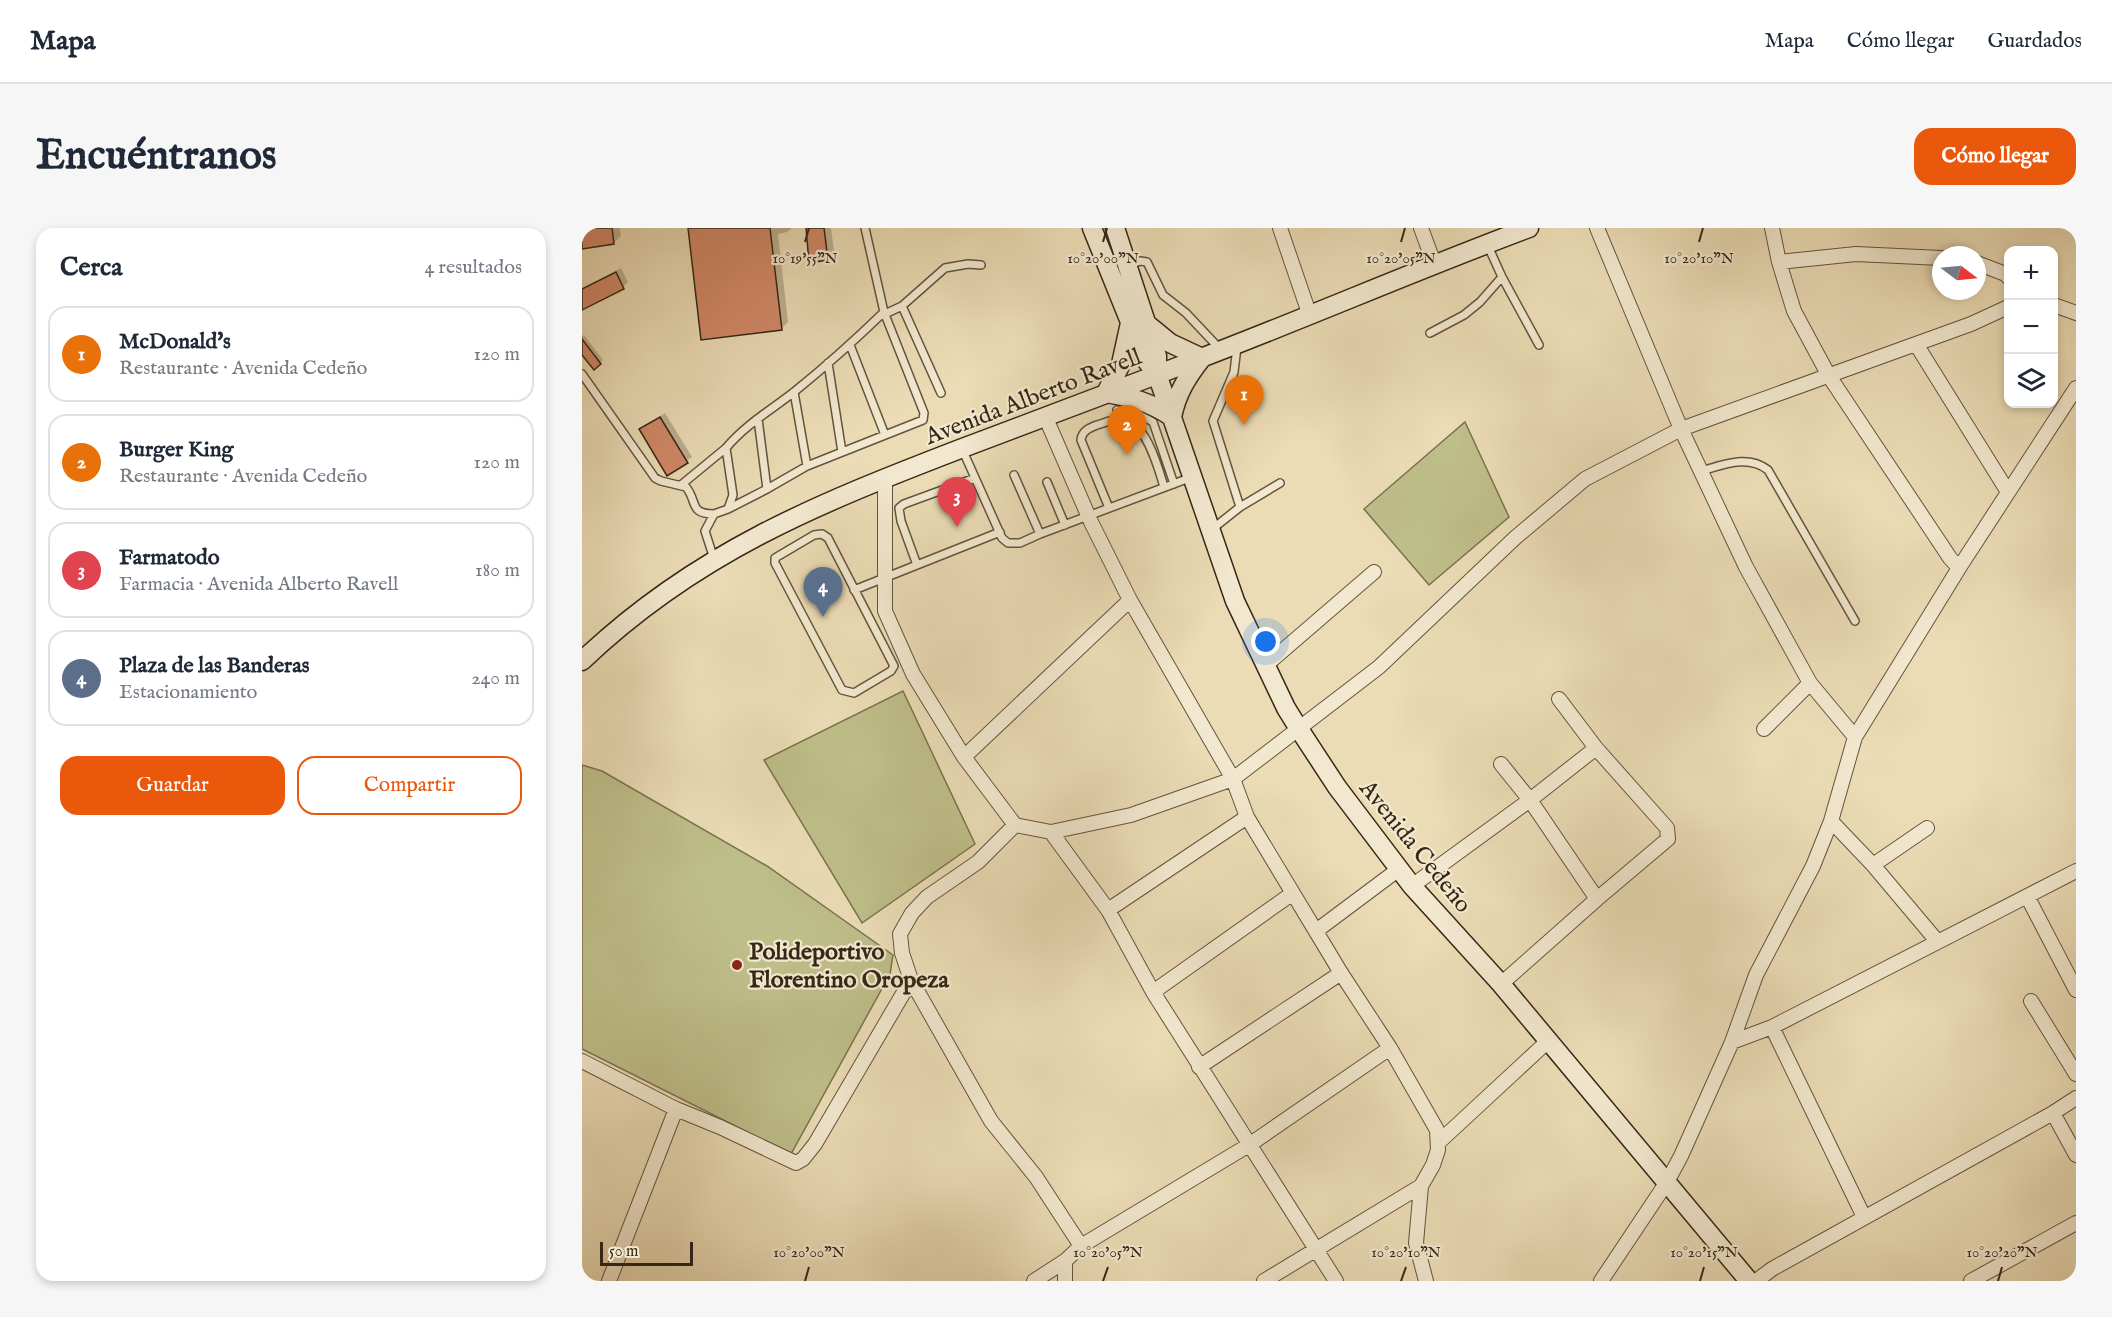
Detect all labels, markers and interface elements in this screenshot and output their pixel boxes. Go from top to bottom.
text: Mapa [30,24,96,59]
text: Mapa [1765,28,1814,55]
text: Cómo llegar [1847,28,1954,55]
text: Guardados [1987,28,2082,55]
button: Cómo llegar [1914,128,2076,185]
text: Encuéntranos [36,130,277,183]
north arrow [1932,246,1986,300]
map controls [2004,246,2058,408]
button: + [2004,246,2058,300]
text: 10°19'55"N [772,249,838,268]
text: 10°20'00"N [1067,249,1139,268]
text: 10°20'05"N [1366,249,1436,268]
text: 10°20'10"N [1664,249,1734,268]
text: Cerca [60,251,122,284]
text: 4 resultados [424,255,522,280]
button: − [2004,300,2058,354]
text: McDonald's [119,328,231,356]
text: 1 [78,342,85,367]
text: 120 m [474,342,520,367]
street label: Avenida Alberto Ravell [920,342,1147,453]
button: layers [2004,354,2058,408]
text: Restaurante · Avenida Cedeño [119,356,367,381]
pin: 1 [1224,376,1264,425]
pin: 2 [1108,406,1146,455]
text: Burger King [119,436,233,464]
text: 2 [77,450,86,475]
text: 120 m [474,450,520,475]
text: Restaurante · Avenida Cedeño [119,464,367,489]
pin: 3 [938,478,976,527]
text: Farmatodo [119,544,220,572]
text: 3 [78,558,85,583]
text: 180 m [475,558,520,583]
pin: 4 [804,568,842,617]
text: Farmacia · Avenida Alberto Ravell [119,572,398,597]
your location [1251,627,1280,656]
text: Plaza de las Banderas [119,652,309,680]
text: 4 [77,666,86,691]
text: 240 m [471,666,520,691]
text: Estacionamiento [119,680,257,705]
button: Guardar [60,756,285,815]
button: Compartir [297,756,522,815]
street label: Avenida Cedeño [1351,773,1478,920]
place label: Polideportivo Florentino Oropeza [749,937,949,996]
marker: Polideportivo Florentino Oropeza [730,958,744,972]
scale bar [600,1239,693,1266]
text: 50 m [609,1242,638,1262]
text: 10°20'00"N [773,1243,845,1262]
text: 10°20'05"N [1073,1243,1143,1262]
text: 10°20'10"N [1371,1243,1441,1262]
text: 10°20'15"N [1670,1243,1738,1262]
text: 10°20'20"N [1966,1243,2038,1262]

